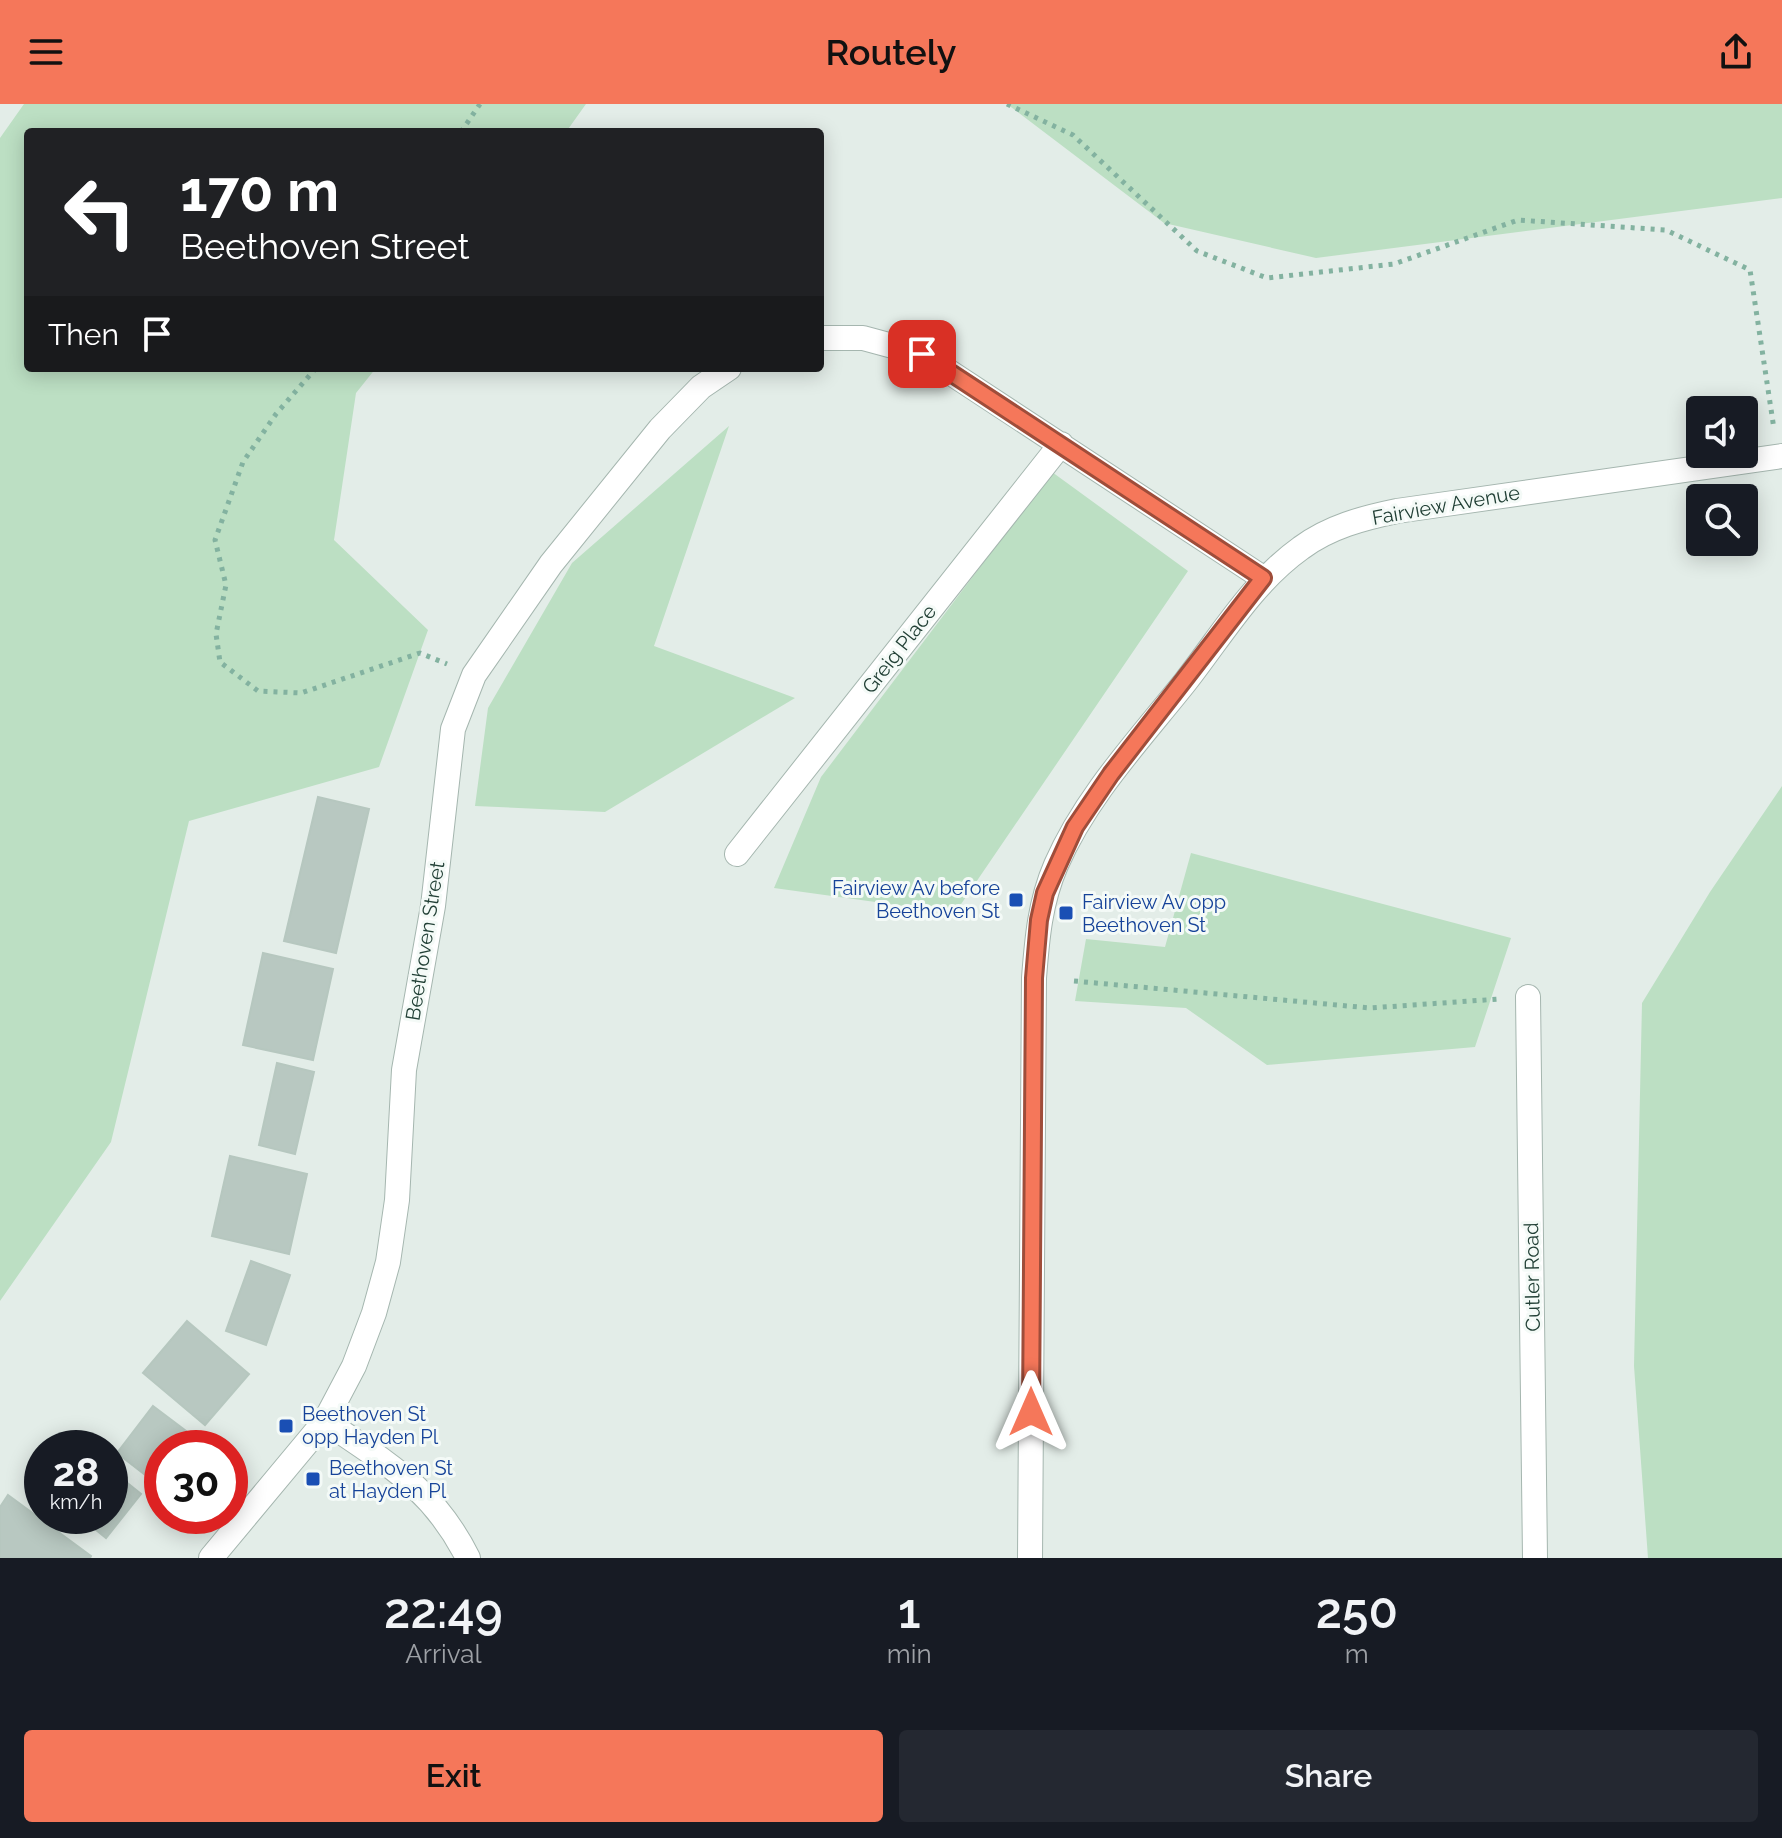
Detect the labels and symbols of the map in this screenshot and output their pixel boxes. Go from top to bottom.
pin [888,320,956,388]
street label: Fairview Avenue [1370,480,1522,530]
street label: Greig Place [857,600,941,698]
street label: Beethoven Street [401,859,449,1022]
place label: Fairview Av before Beethoven St [832,876,1000,923]
place label: Fairview Av opp Beethoven St [1082,890,1226,937]
marker: Fairview Av before Beethoven St [1007,891,1025,909]
marker: Fairview Av opp Beethoven St [1057,904,1075,922]
street label: Cutler Road [1519,1222,1545,1332]
position arrow [989,1370,1073,1454]
place label: Beethoven St opp Hayden Pl [302,1402,439,1449]
marker: Beethoven St opp Hayden Pl [277,1417,295,1435]
speed limit sign: 30 [144,1430,248,1534]
place label: Beethoven St at Hayden Pl [329,1456,453,1503]
marker: Beethoven St at Hayden Pl [304,1470,322,1488]

